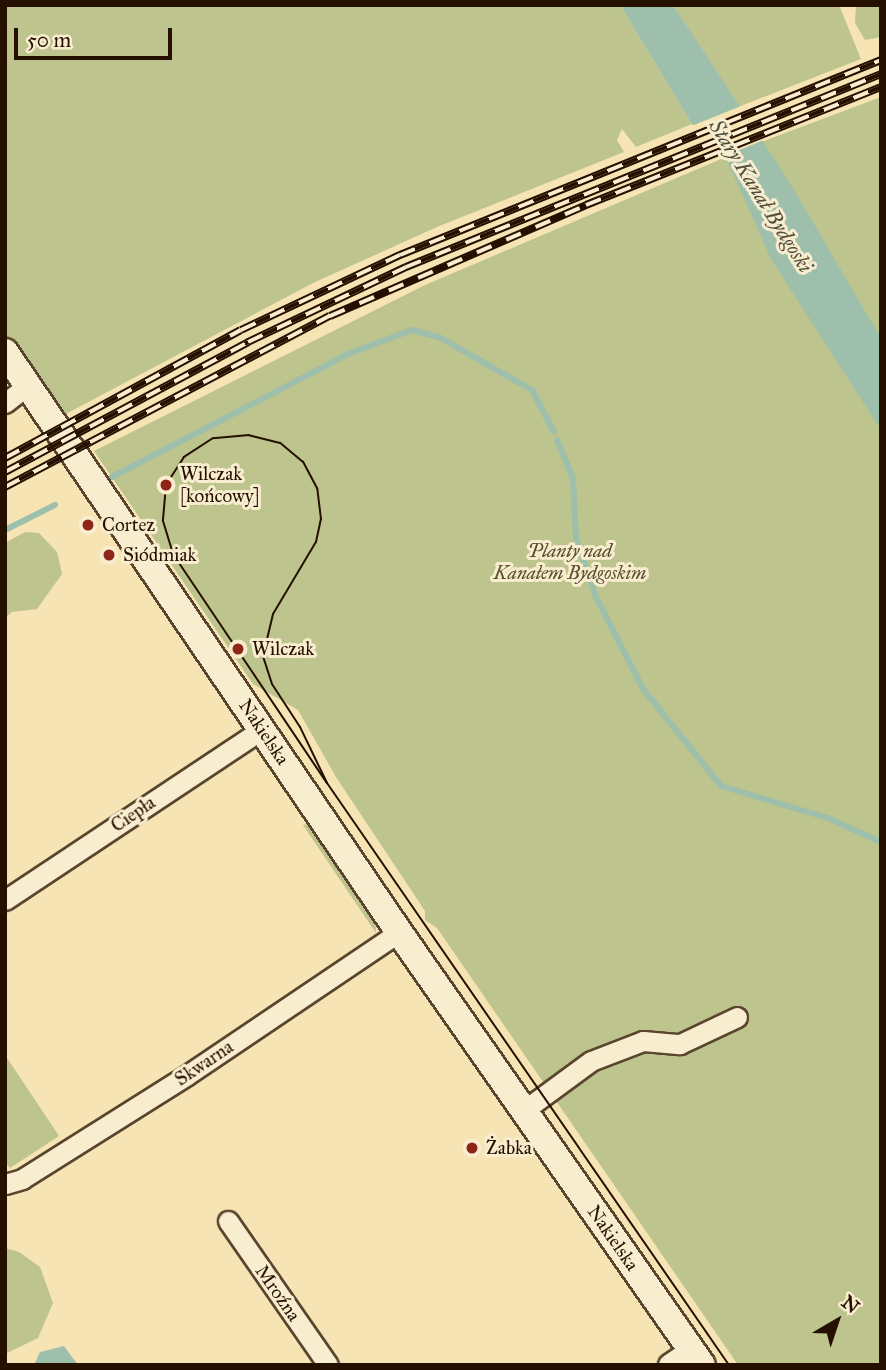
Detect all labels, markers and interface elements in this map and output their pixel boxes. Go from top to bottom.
scale bar [18,14,175,58]
text: 50 m [27,27,71,53]
water label: Stary Kanał Bydgoski [704,115,818,277]
place label: Wilczak [końcowy] [180,463,260,507]
marker: Wilczak [końcowy] [158,477,174,493]
place label: Cortez [102,514,155,536]
marker: Cortez [80,517,96,533]
park label: Planty nad Kanałem Bydgoskim [494,540,646,584]
place label: Siódmiak [123,544,196,566]
marker: Siódmiak [101,547,117,563]
place label: Wilczak [252,638,314,660]
marker: Wilczak [230,641,246,657]
street label: Nakielska [234,695,294,769]
street label: Ciepła [106,791,160,837]
street label: Skwarna [170,1035,238,1091]
place label: Żabka [486,1137,532,1159]
marker: Żabka [464,1140,480,1156]
street label: Nakielska [582,1201,644,1275]
street label: Mroźna [250,1260,306,1326]
north arrow [802,1286,872,1356]
text: N [837,1290,864,1318]

